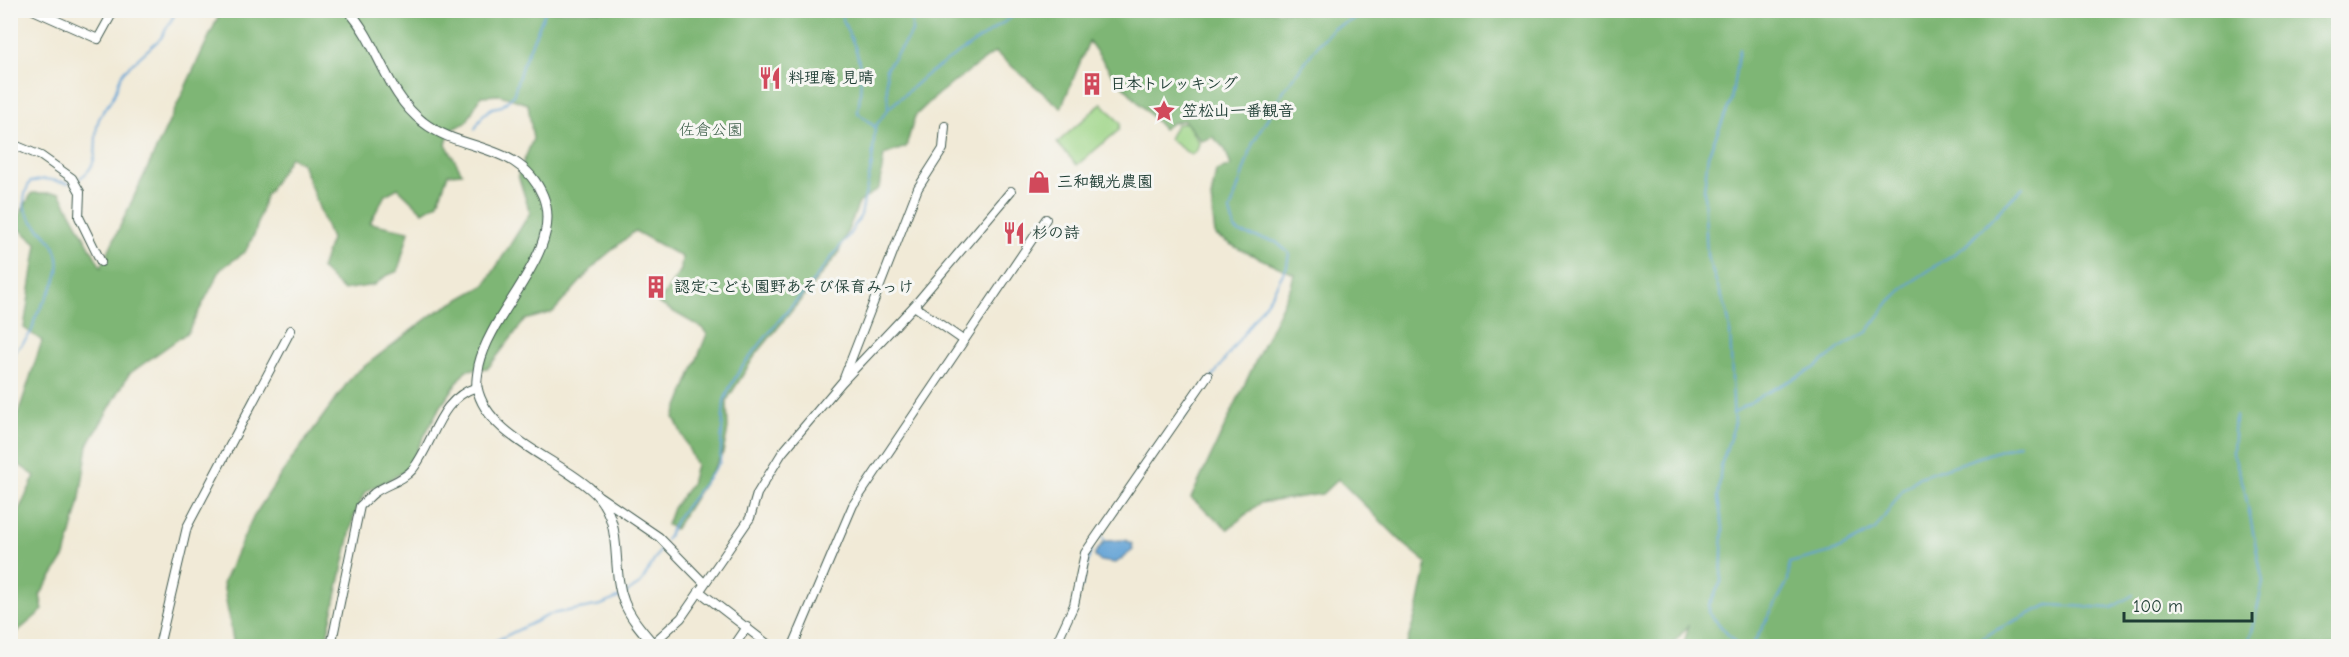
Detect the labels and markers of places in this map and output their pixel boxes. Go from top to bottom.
restaurant icon: 料理庵 見晴 [757,65,783,91]
place label: 料理庵 見晴 [788,69,874,87]
building icon: 日本トレッキング [1079,71,1105,97]
place label: 日本トレッキング [1110,75,1238,93]
place icon: 笠松山一番観音 [1151,98,1177,124]
place label: 笠松山一番観音 [1182,102,1294,120]
shop icon: 三和観光農園 [1026,169,1052,195]
place label: 三和観光農園 [1057,173,1153,191]
restaurant icon: 杉の詩 [1001,220,1027,246]
place label: 杉の詩 [1032,224,1080,242]
building icon: 認定こども園野あそび保育みっけ [643,274,669,300]
place label: 認定こども園野あそび保育みっけ [674,278,914,296]

